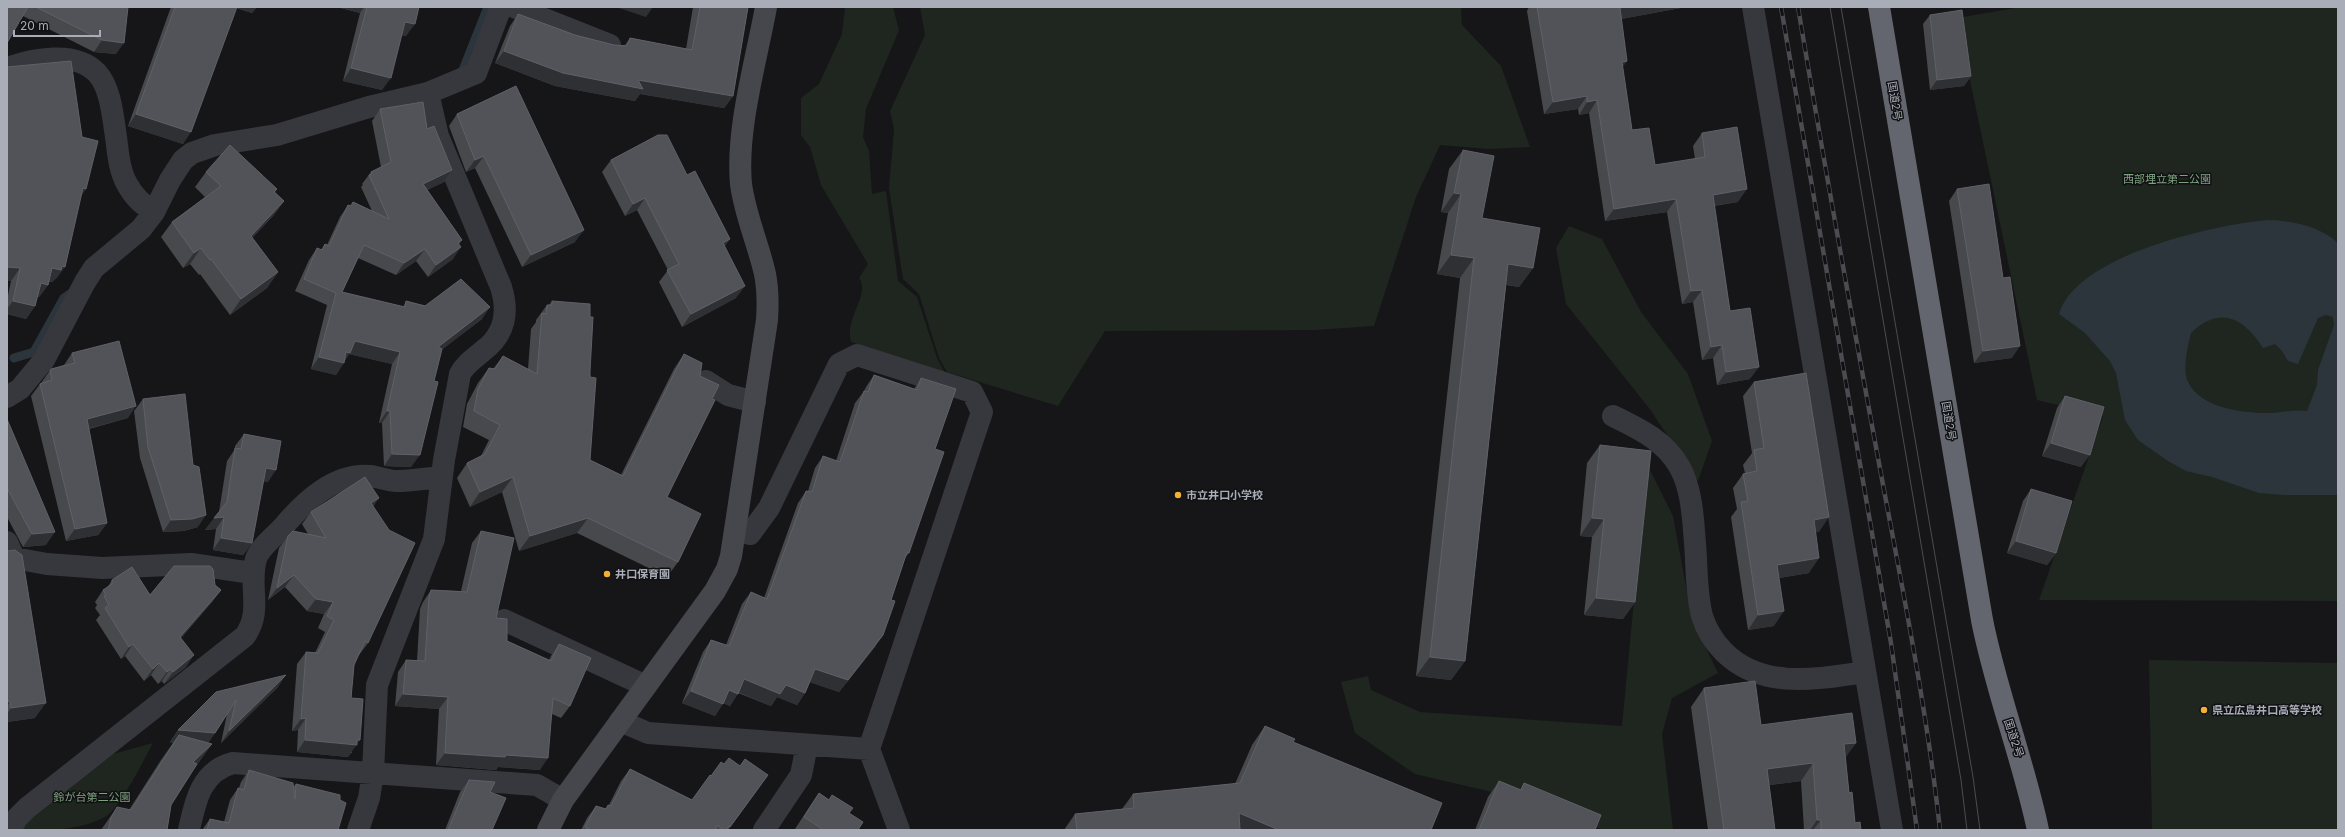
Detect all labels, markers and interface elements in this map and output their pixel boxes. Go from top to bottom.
scale bar [14,12,100,38]
text: 20 m [20,18,49,33]
street label: 国道2号 [1885,80,1905,122]
park label: 西部埋立第二公園 [2123,172,2211,186]
street label: 国道2号 [1939,400,1959,442]
place label: 市立井口小学校 [1186,488,1263,502]
marker: 市立井口小学校 [1173,490,1183,500]
place label: 井口保育園 [615,567,670,581]
marker: 井口保育園 [602,569,612,579]
place label: 県立広島井口高等学校 [2212,703,2322,717]
marker: 県立広島井口高等学校 [2199,705,2209,715]
street label: 国道2号 [2001,717,2027,759]
park label: 鈴が台第二公園 [54,790,131,804]

